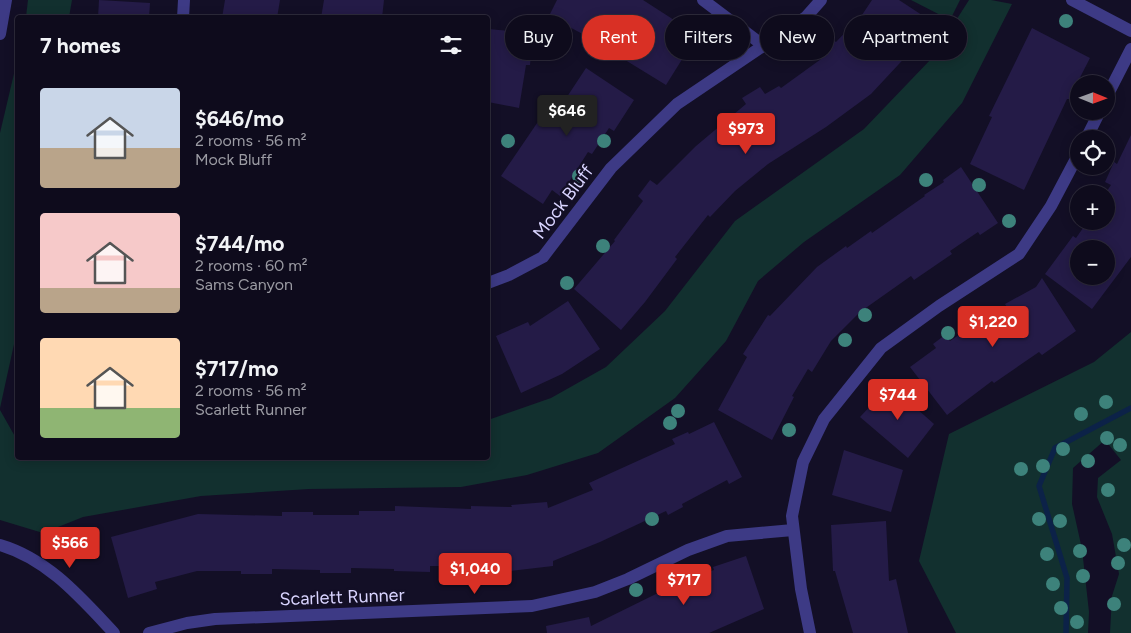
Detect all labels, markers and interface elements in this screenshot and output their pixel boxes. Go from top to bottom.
chip: Buy [505,15,572,60]
chip: Rent [582,15,655,60]
chip: Filters [665,15,750,60]
chip: New [760,15,834,60]
chip: Apartment [844,15,967,60]
icon: filters [437,31,465,59]
text: 7 homes [40,33,121,58]
north arrow [1070,75,1115,120]
map controls [1070,75,1115,285]
pin: $646 [537,94,597,137]
text: $646 [548,101,586,120]
text: $646/mo [195,106,284,131]
icon: home [80,108,140,168]
pin: $973 [716,112,776,155]
text: $973 [728,119,764,138]
button: locate [1070,130,1115,175]
text: 2 rooms · 56 m² [195,131,307,150]
text: Mock Bluff [195,150,272,169]
street label: Mock Bluff [528,160,598,243]
button: + [1070,185,1115,230]
text: $744/mo [195,231,284,256]
icon: home [80,233,140,293]
button: − [1070,240,1115,285]
text: 2 rooms · 60 m² [195,256,308,275]
text: Sams Canyon [195,275,293,294]
pin: $1,220 [952,306,1034,348]
text: $1,220 [969,312,1017,331]
text: $717/mo [195,356,278,381]
icon: home [80,358,140,418]
pin: $744 [868,378,928,421]
text: 2 rooms · 56 m² [195,381,307,400]
text: $744 [879,385,917,404]
text: Scarlett Runner [195,400,306,419]
pin: $566 [40,526,100,569]
text: $566 [52,533,88,552]
pin: $1,040 [434,552,516,595]
text: $1,040 [450,559,500,578]
pin: $717 [654,564,714,606]
text: $717 [667,570,701,589]
street label: Scarlett Runner [279,584,405,610]

